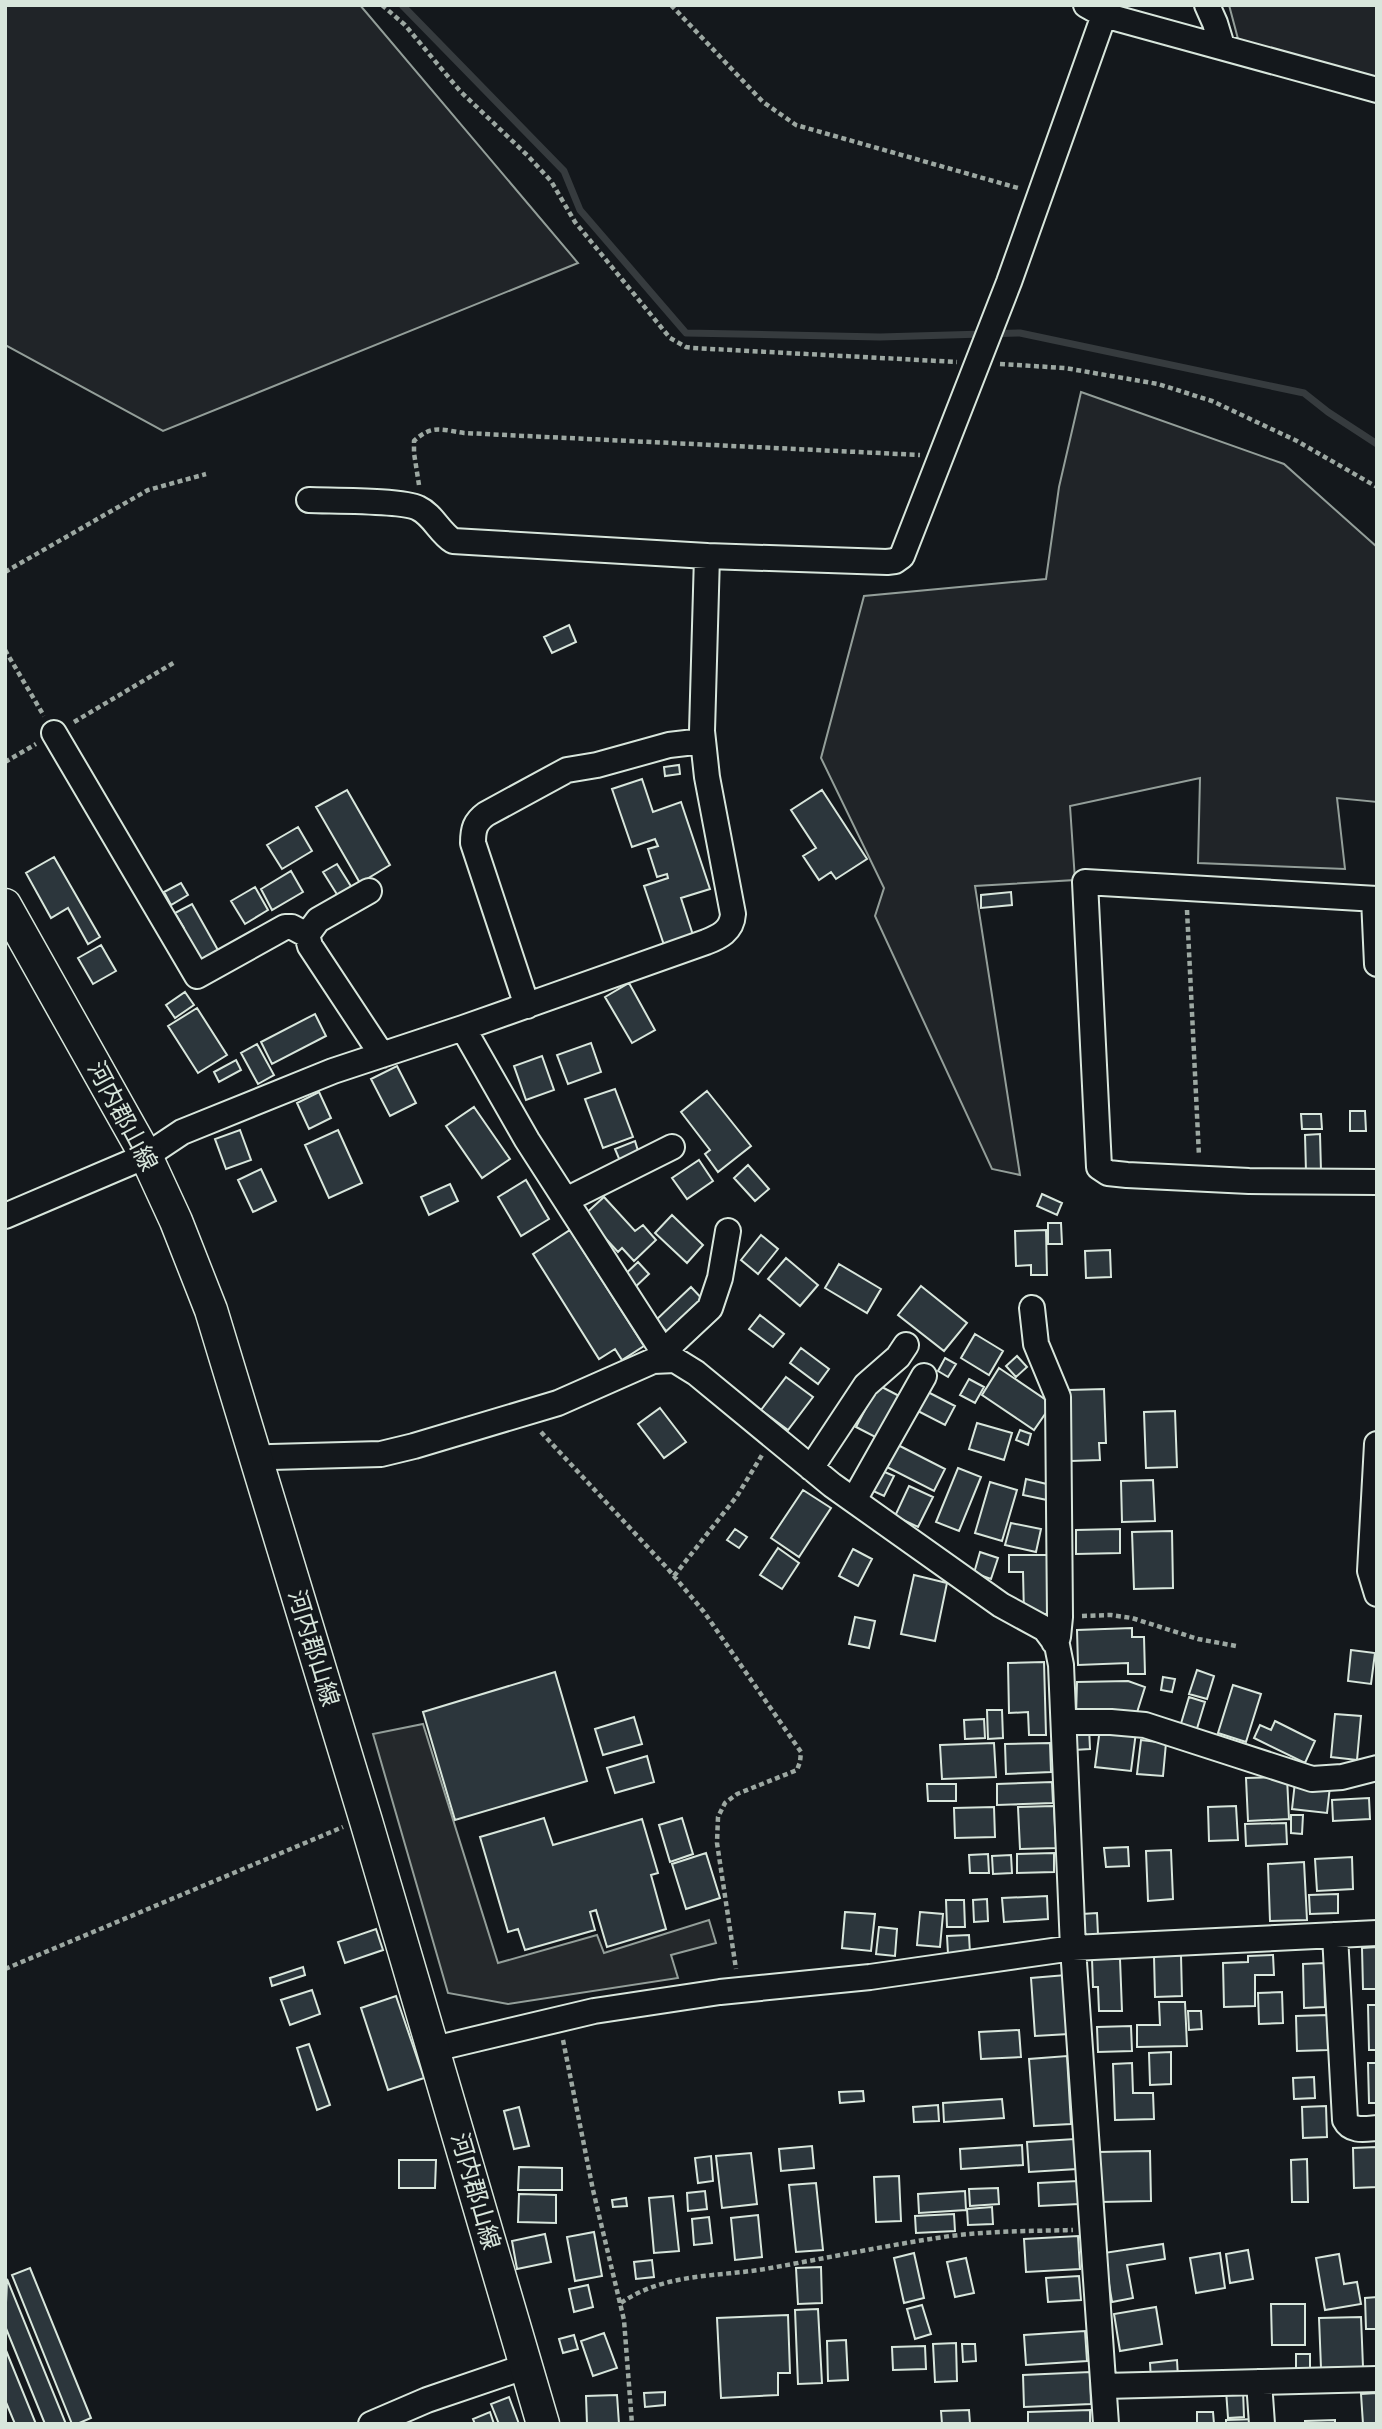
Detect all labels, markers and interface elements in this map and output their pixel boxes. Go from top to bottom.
street label: 河内郡山線 [81,1056,165,1176]
street label: 河内郡山線 [282,1586,346,1710]
street label: 河内郡山線 [445,2129,507,2253]

